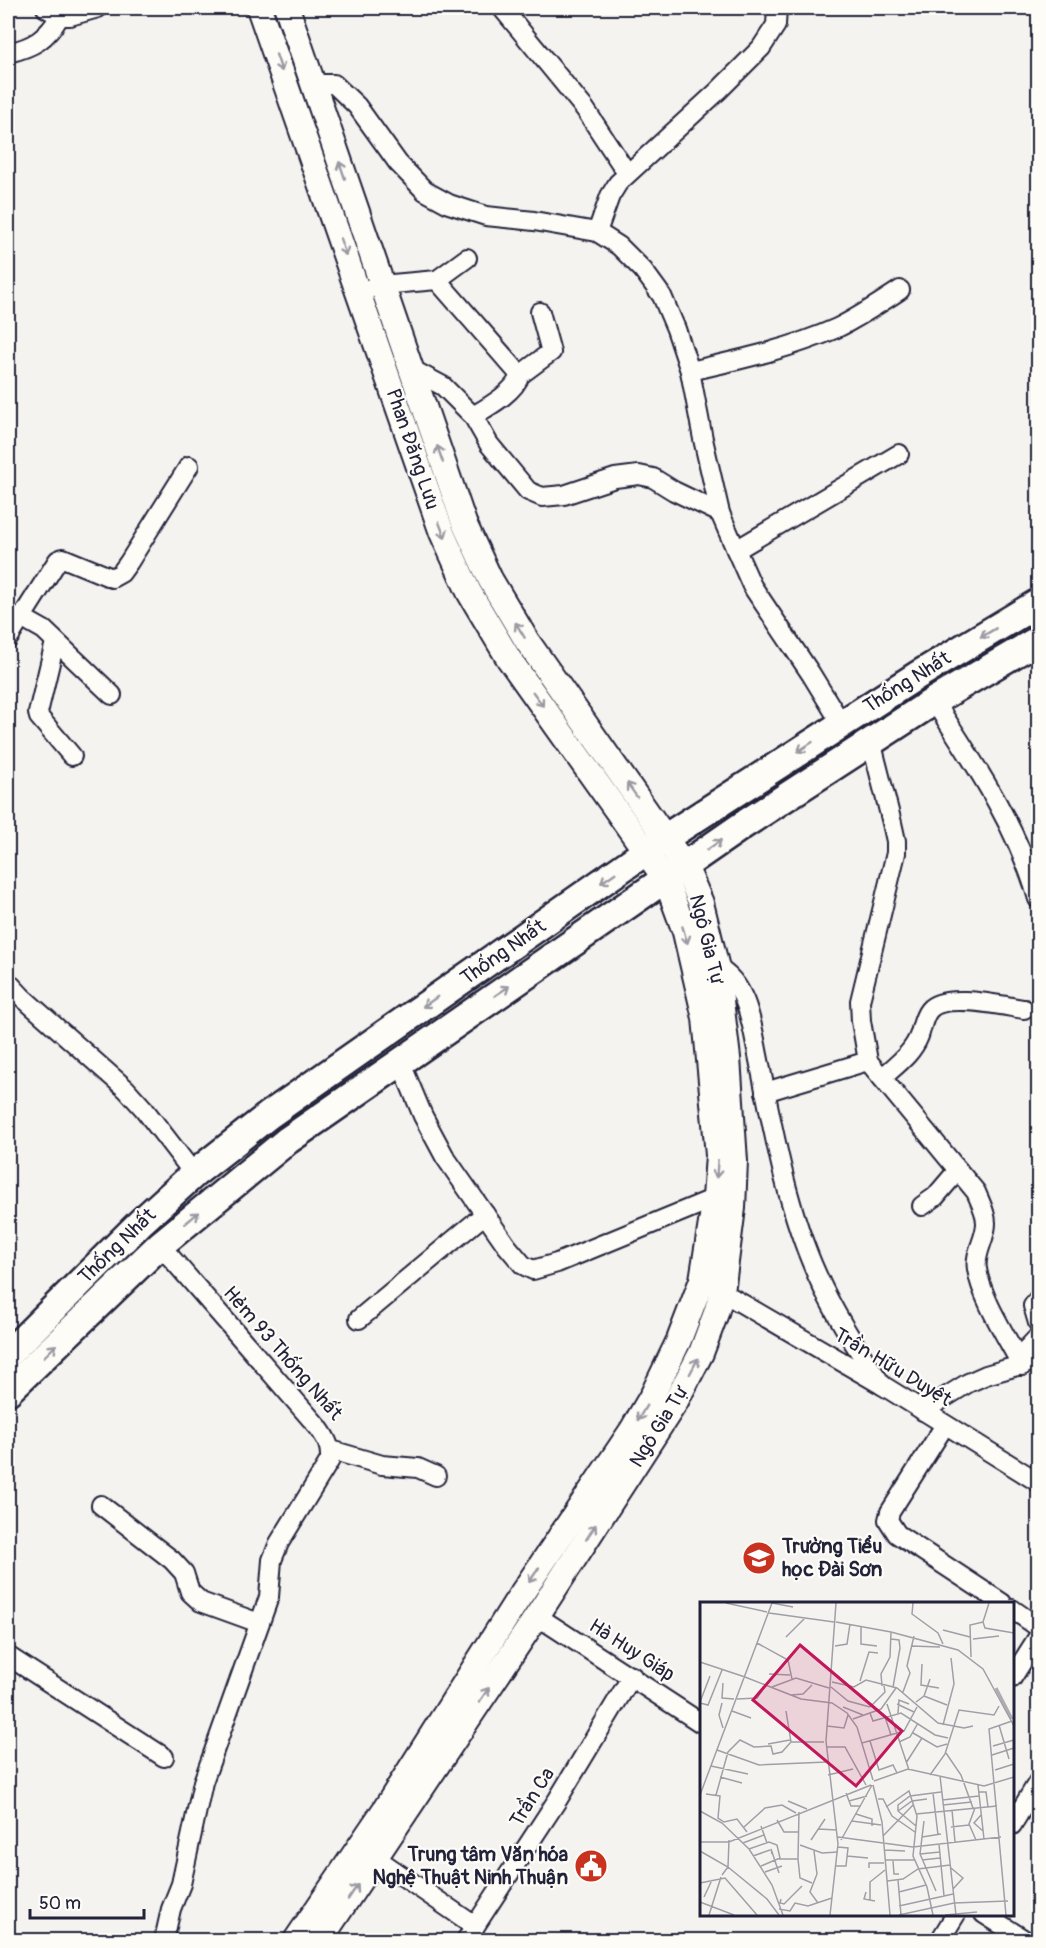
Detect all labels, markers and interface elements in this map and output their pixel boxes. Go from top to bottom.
one-way arrow [274,53,285,72]
one-way arrow [336,161,347,180]
one-way arrow [338,237,349,256]
street label: Phan Đăng Lưu [381,385,445,513]
one-way arrow [433,445,444,464]
one-way arrow [437,520,448,539]
one-way arrow [514,622,526,639]
one-way arrow [980,627,997,639]
street label: Thống Nhất [859,645,956,719]
one-way arrow [532,690,544,706]
one-way arrow [797,741,814,753]
one-way arrow [626,783,638,799]
one-way arrow [706,839,722,851]
one-way arrow [600,873,617,885]
street label: Ngô Gia Tự [684,892,730,988]
street label: Thống Nhất [456,913,551,990]
one-way arrow [680,925,691,944]
one-way arrow [493,985,510,997]
one-way arrow [423,996,439,1008]
one-way arrow [711,1158,722,1178]
street label: Thống Nhất [73,1202,162,1289]
one-way arrow [184,1212,200,1225]
street label: Hẻm 93 Thống Nhất [218,1281,349,1426]
street label: Trần Hữu Duyệt [830,1322,957,1412]
one-way arrow [42,1344,57,1358]
one-way arrow [689,1358,700,1376]
street label: Ngô Gia Tự [624,1380,694,1472]
one-way arrow [636,1403,647,1421]
one-way arrow [586,1524,598,1541]
place label: Trường Tiểu học Đài Sơn [781,1534,882,1582]
school or university icon: Trường Tiểu học Đài Sơn [741,1540,777,1576]
one-way arrow [528,1566,540,1583]
inset map [700,1602,1013,1915]
street label: Hà Huy Giáp [584,1613,680,1687]
one-way arrow [479,1687,491,1704]
street label: Trần Ca [504,1763,560,1831]
place label: Trung tâm Văn hóa Nghệ Thuật Ninh Thuận [372,1842,568,1890]
public building icon: Trung tâm Văn hóa Nghệ Thuật Ninh Thuận [573,1848,609,1884]
scale bar [30,1882,144,1920]
one-way arrow [347,1884,359,1901]
text: 50 m [39,1892,81,1915]

